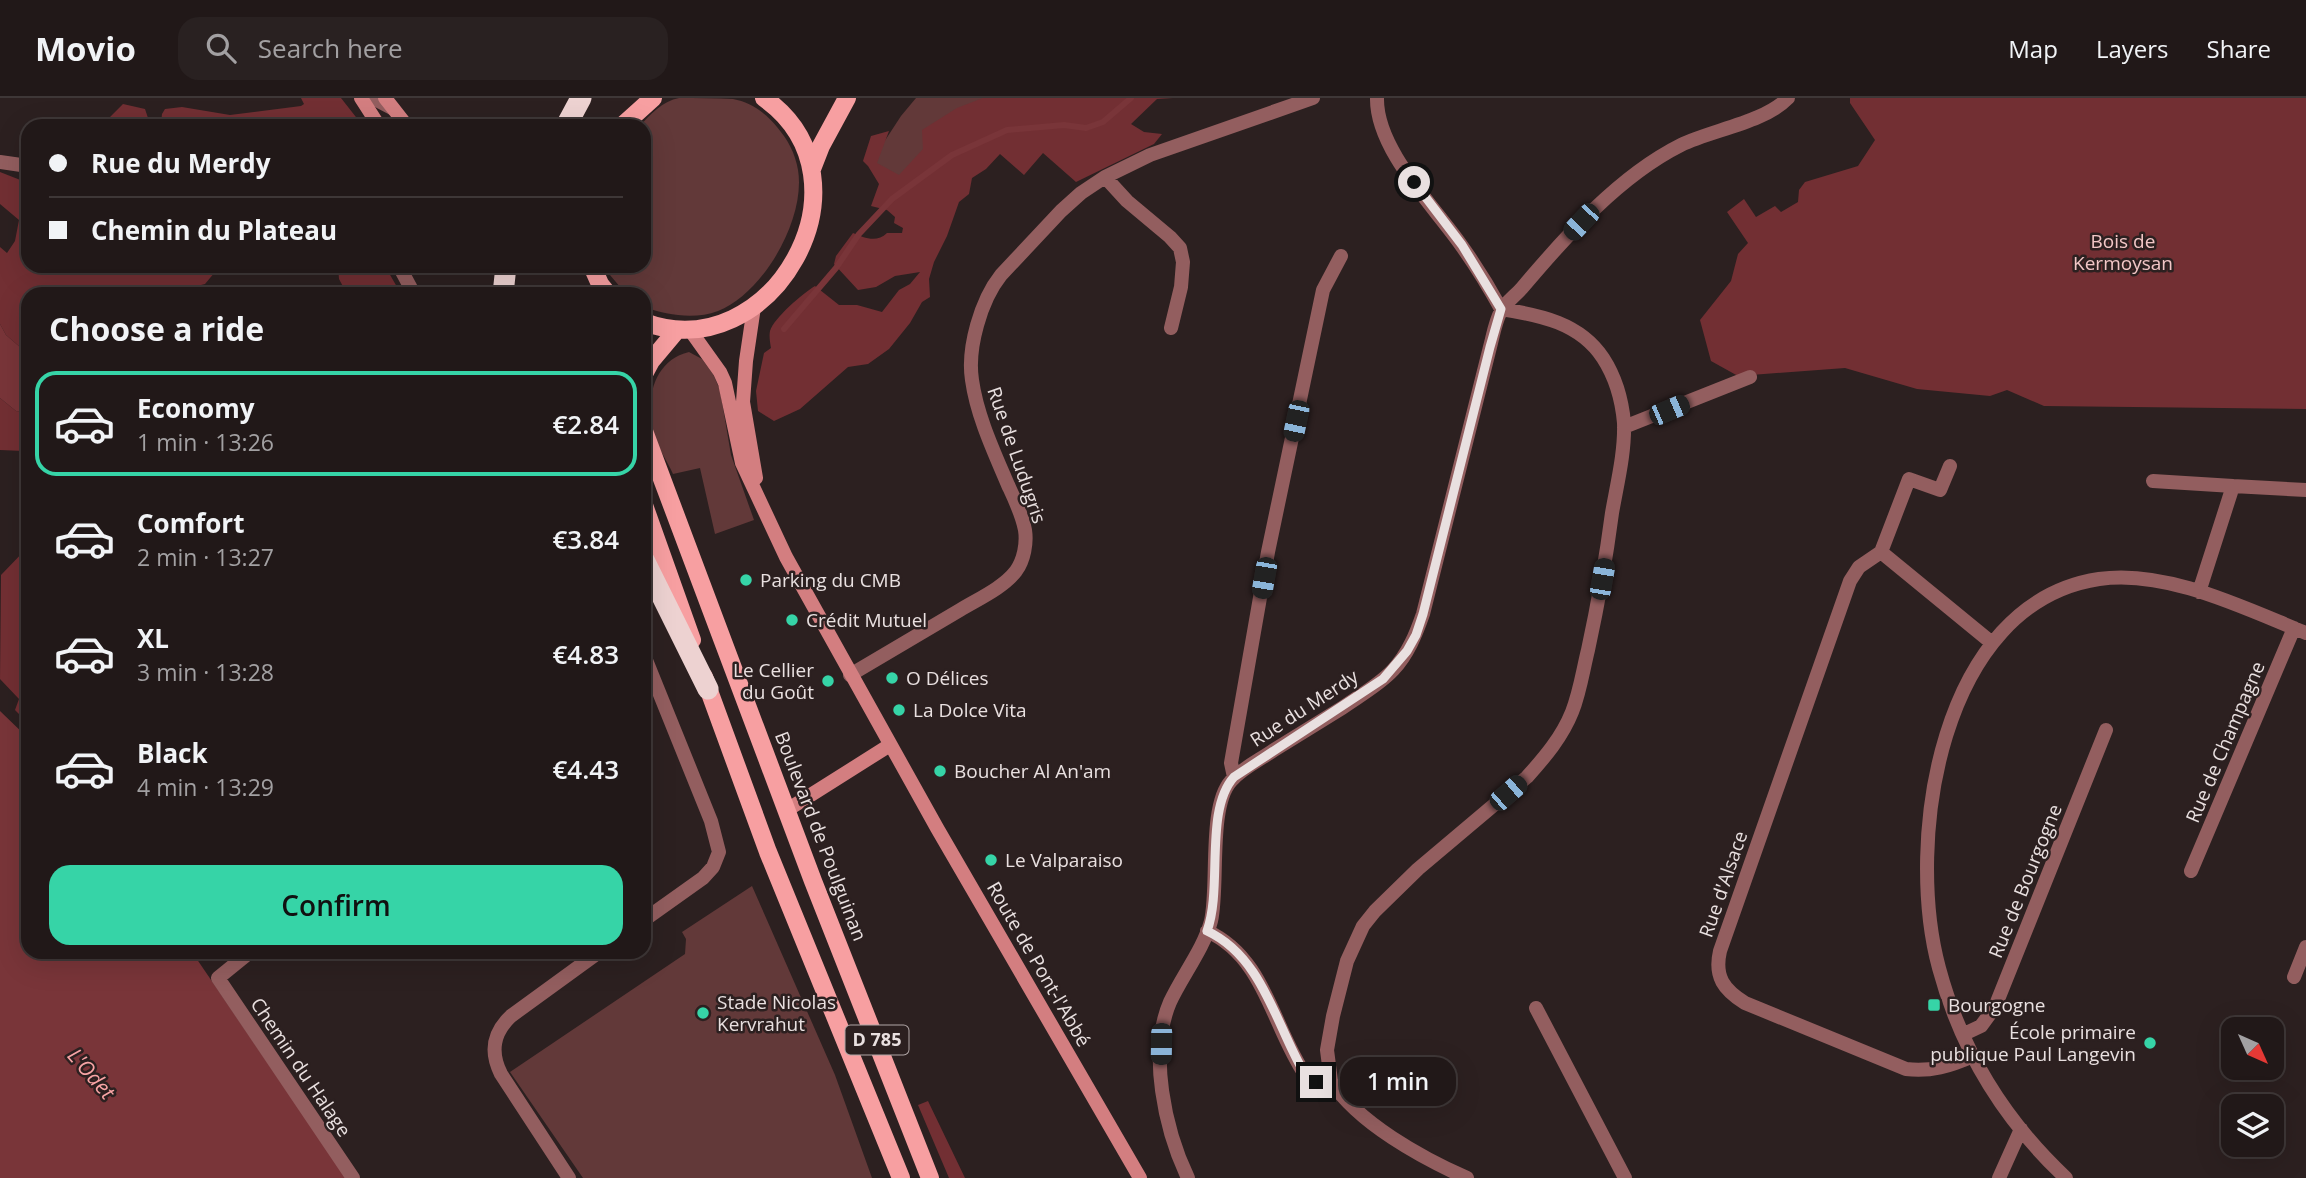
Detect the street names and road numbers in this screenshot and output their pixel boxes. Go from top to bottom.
street label: Rue de Ludugris [981,383,1053,527]
street label: Rue de Champagne [2179,657,2271,827]
street label: Rue du Merdy [1245,663,1363,753]
street label: Boulevard de Poulguinan [769,728,873,944]
street label: Rue de Bourgogne [1982,800,2068,962]
street label: Rue d'Alsace [1693,827,1753,941]
street label: Route de Pont-l'Abbé [981,877,1097,1051]
street label: Chemin du Halage [245,992,357,1142]
road number: D 785 [846,1026,908,1055]

